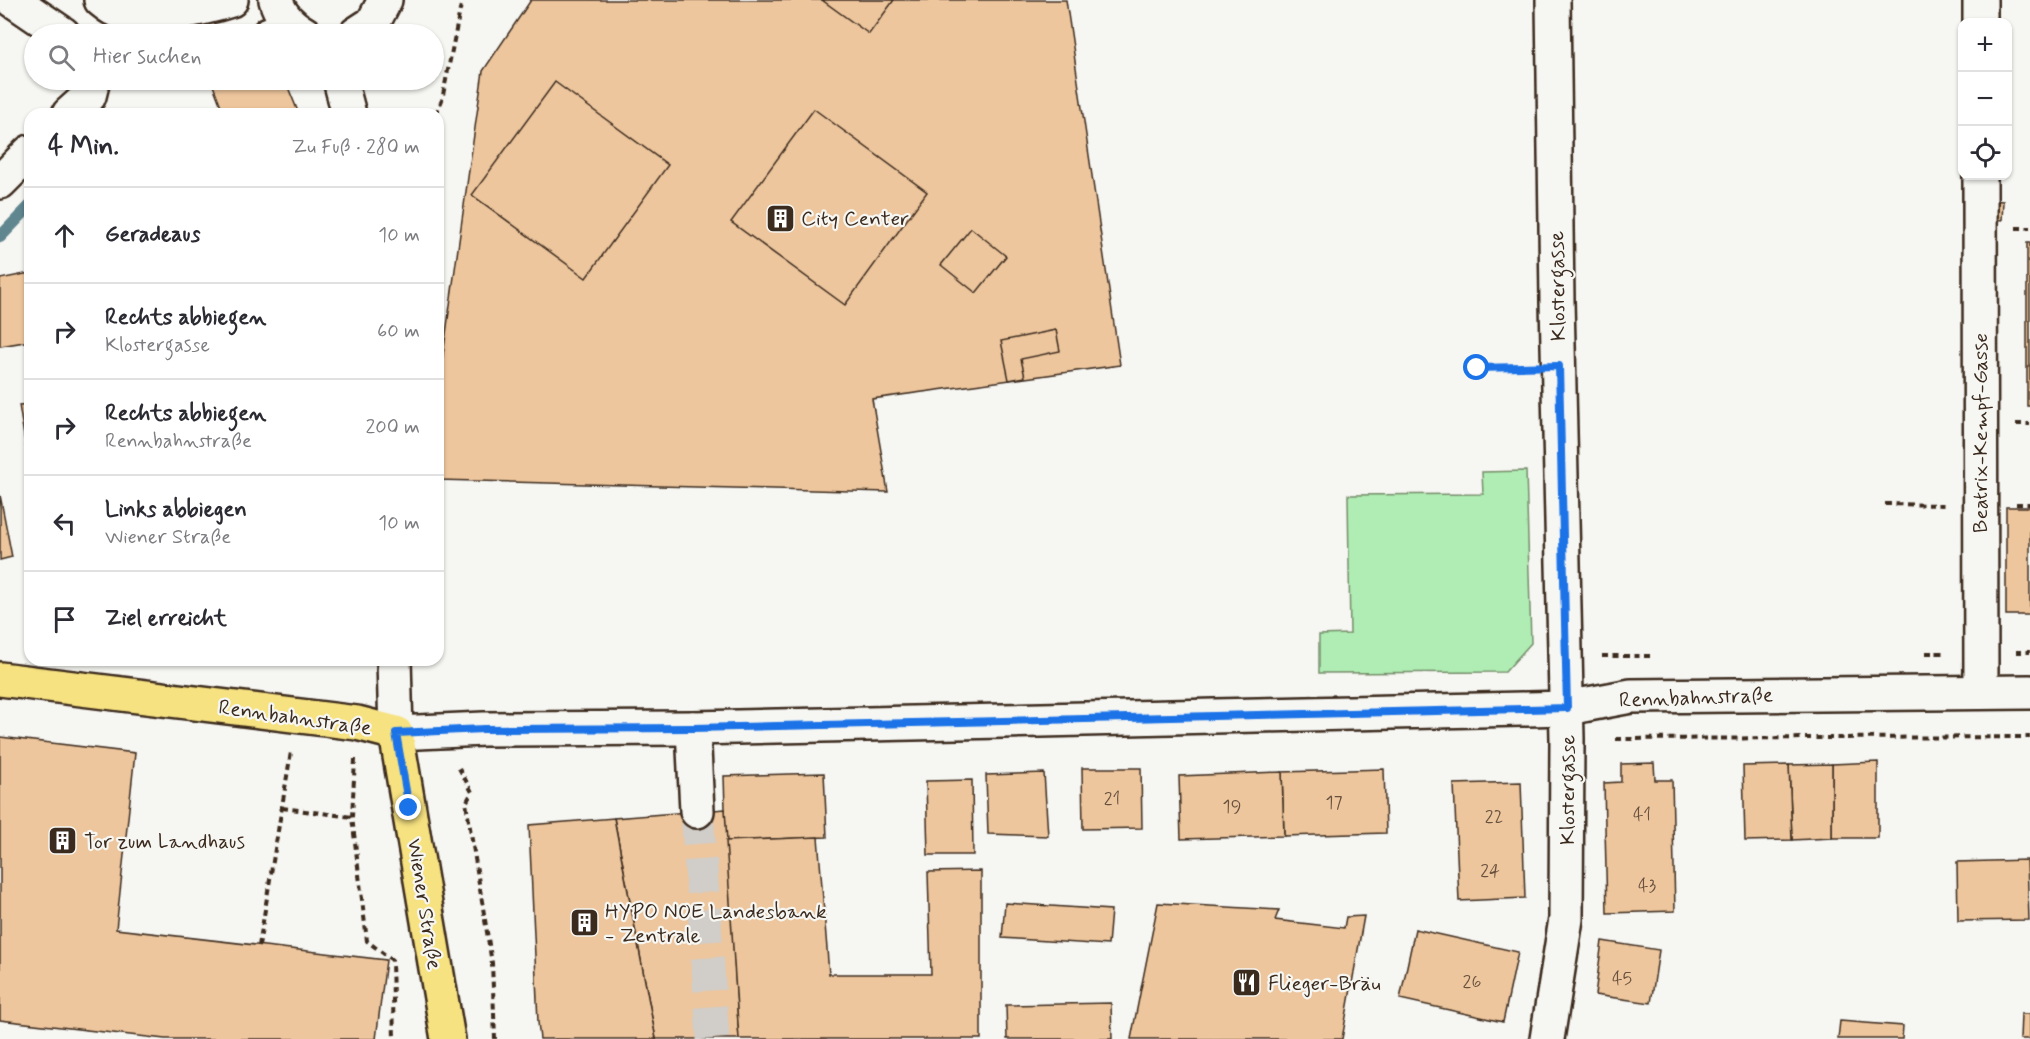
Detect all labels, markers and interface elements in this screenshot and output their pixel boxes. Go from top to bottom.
map controls [1958,18,2012,180]
button: + [1958,18,2012,72]
search box [24,24,444,90]
icon: search [45,41,78,74]
text: Hier suchen [93,43,202,71]
button: − [1958,72,2012,126]
button: locate [1958,126,2012,180]
text: 4 Min. [48,130,119,164]
text: Zu Fuß · 280 m [292,134,420,161]
building icon: City Center [764,202,796,234]
place label: City Center [801,205,909,233]
icon: ahead [48,219,81,252]
text: Geradeaus [105,221,200,249]
text: 10 m [378,222,420,249]
street label: Klostergasse [1543,231,1575,341]
text: Rechts abbiegen [105,304,266,332]
icon: right [48,315,81,348]
text: 60 m [377,318,420,345]
text: Klostergasse [105,332,210,359]
street label: Beatrix-Kempf-Gasse [1967,333,1995,533]
route start [1463,354,1489,380]
text: Rechts abbiegen [105,400,266,428]
icon: right [48,411,81,444]
text: 200 m [365,414,420,441]
text: Rennbahnstraße [105,428,252,455]
text: Links abbiegen [105,496,247,524]
icon: left [48,507,81,540]
text: 10 m [378,510,420,537]
text: Wiener Straße [105,524,231,551]
icon: arrive [48,603,81,636]
text: Ziel erreicht [105,605,227,633]
street label: Rennbahnstraße [1618,681,1774,715]
street label: Rennbahnstraße [217,693,373,743]
street label: Klostergasse [1554,735,1584,845]
house number: 21 [1104,787,1120,811]
house number: 17 [1325,791,1343,815]
route end [395,794,421,820]
house number: 19 [1223,795,1241,819]
house number: 41 [1633,803,1651,827]
house number: 22 [1485,805,1503,829]
building icon: Tor zum Landhaus [47,825,79,857]
place label: Tor zum Landhaus [84,828,245,856]
street label: Wiener Straße [400,837,448,972]
house number: 24 [1480,859,1500,883]
house number: 43 [1638,874,1656,898]
place label: HYPO NOE Landesbank - Zentrale [605,898,827,950]
building icon: HYPO NOE Landesbank - Zentrale [568,907,600,939]
restaurant icon: Flieger-Bräu [1231,967,1263,999]
house number: 45 [1612,967,1632,991]
place label: Flieger-Bräu [1268,970,1381,998]
house number: 26 [1463,970,1481,994]

